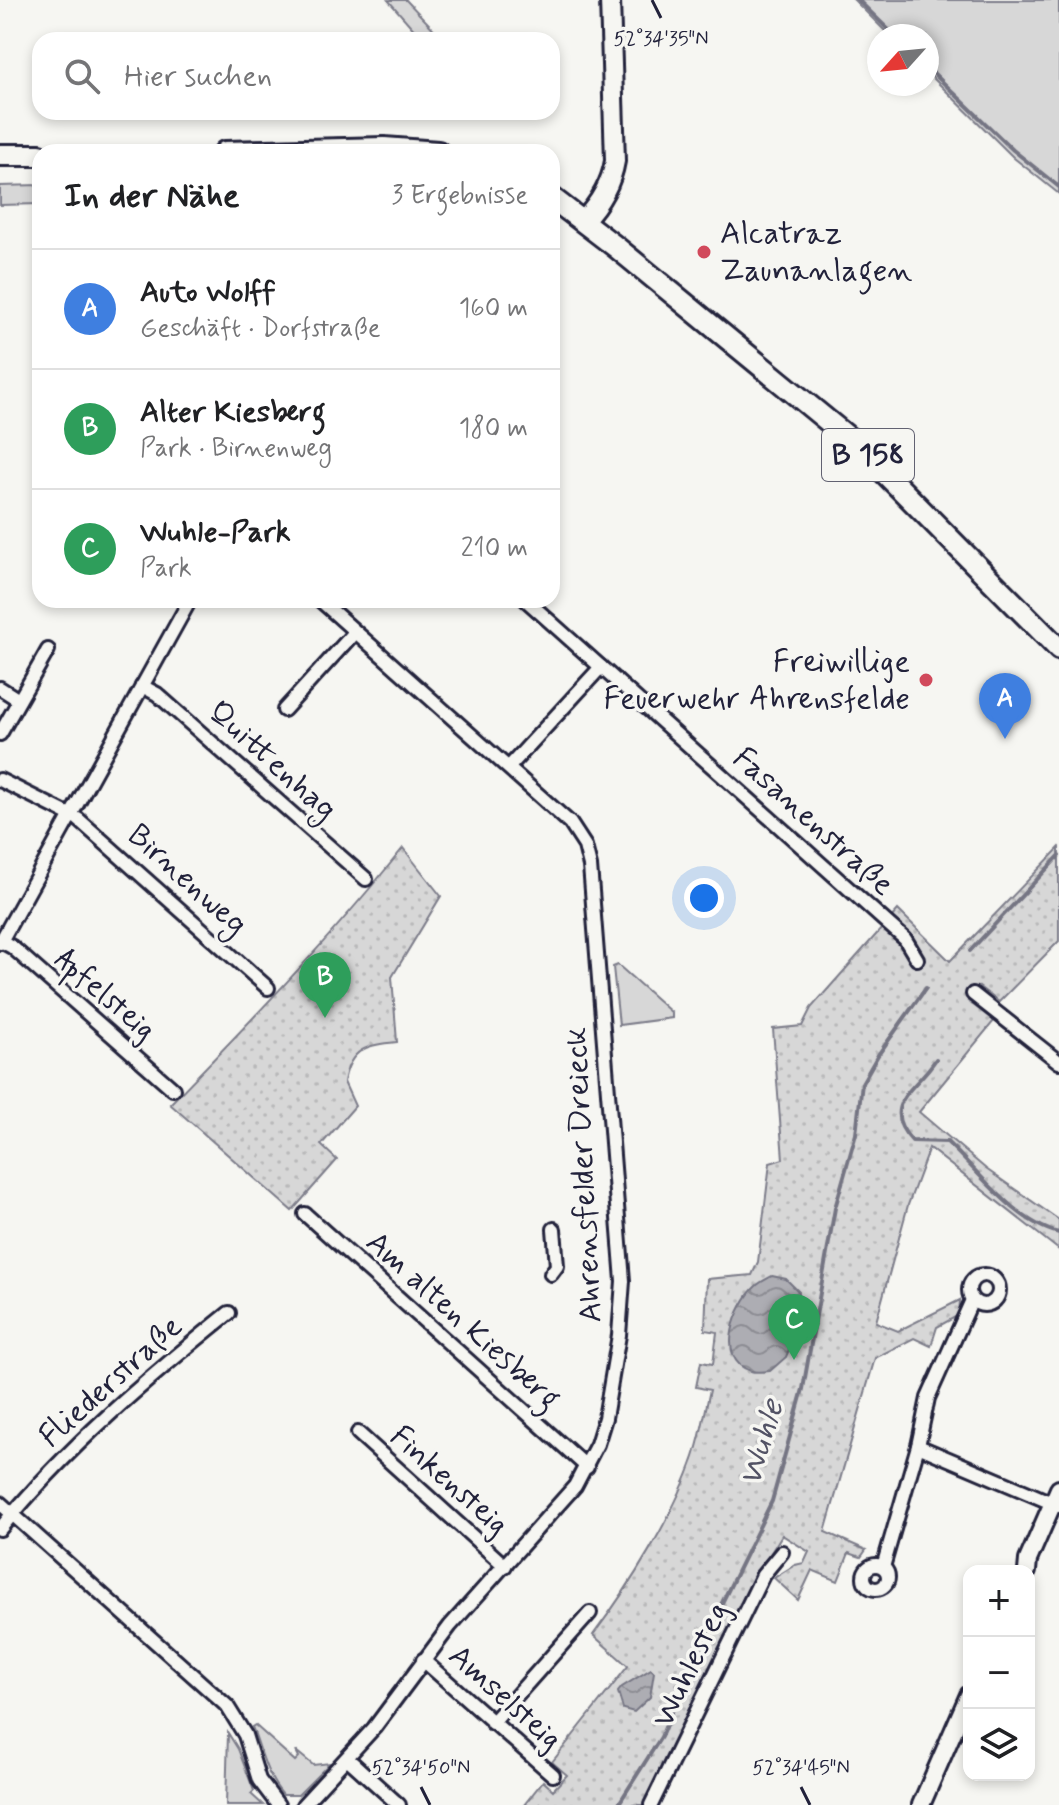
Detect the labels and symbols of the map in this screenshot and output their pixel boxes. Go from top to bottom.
north arrow [867,24,939,96]
text: 52°34'35"N [613,26,709,53]
place label: Alcatraz Zaunanlagen [720,213,912,295]
marker: Alcatraz Zaunanlagen [695,243,713,261]
road number: B 158 [822,429,914,481]
place label: Freiwillige Feuerwehr Ahrensfelde [603,641,910,720]
marker: Freiwillige Feuerwehr Ahrensfelde [917,671,935,689]
pin: A [979,673,1031,739]
street label: Quittenhag [197,692,346,832]
street label: Fasanenstraße [723,738,903,906]
street label: Birnenweg [117,815,256,947]
your location [684,878,724,918]
street label: Apfelsteig [43,939,165,1053]
pin: B [299,952,351,1018]
street label: Ahrensfelder Dreieck [555,1026,613,1324]
street label: Am alten Kiesberg [355,1222,569,1422]
pin: C [768,1294,820,1360]
street label: Fliederstraße [30,1306,192,1458]
water label: Wuhle [728,1393,796,1491]
street label: Finkensteig [381,1416,517,1546]
street label: Wuhlesteg [643,1595,739,1735]
street label: Amselsteig [439,1636,571,1760]
text: 52°34'50"N [372,1755,470,1782]
text: 52°34'45"N [752,1755,850,1782]

